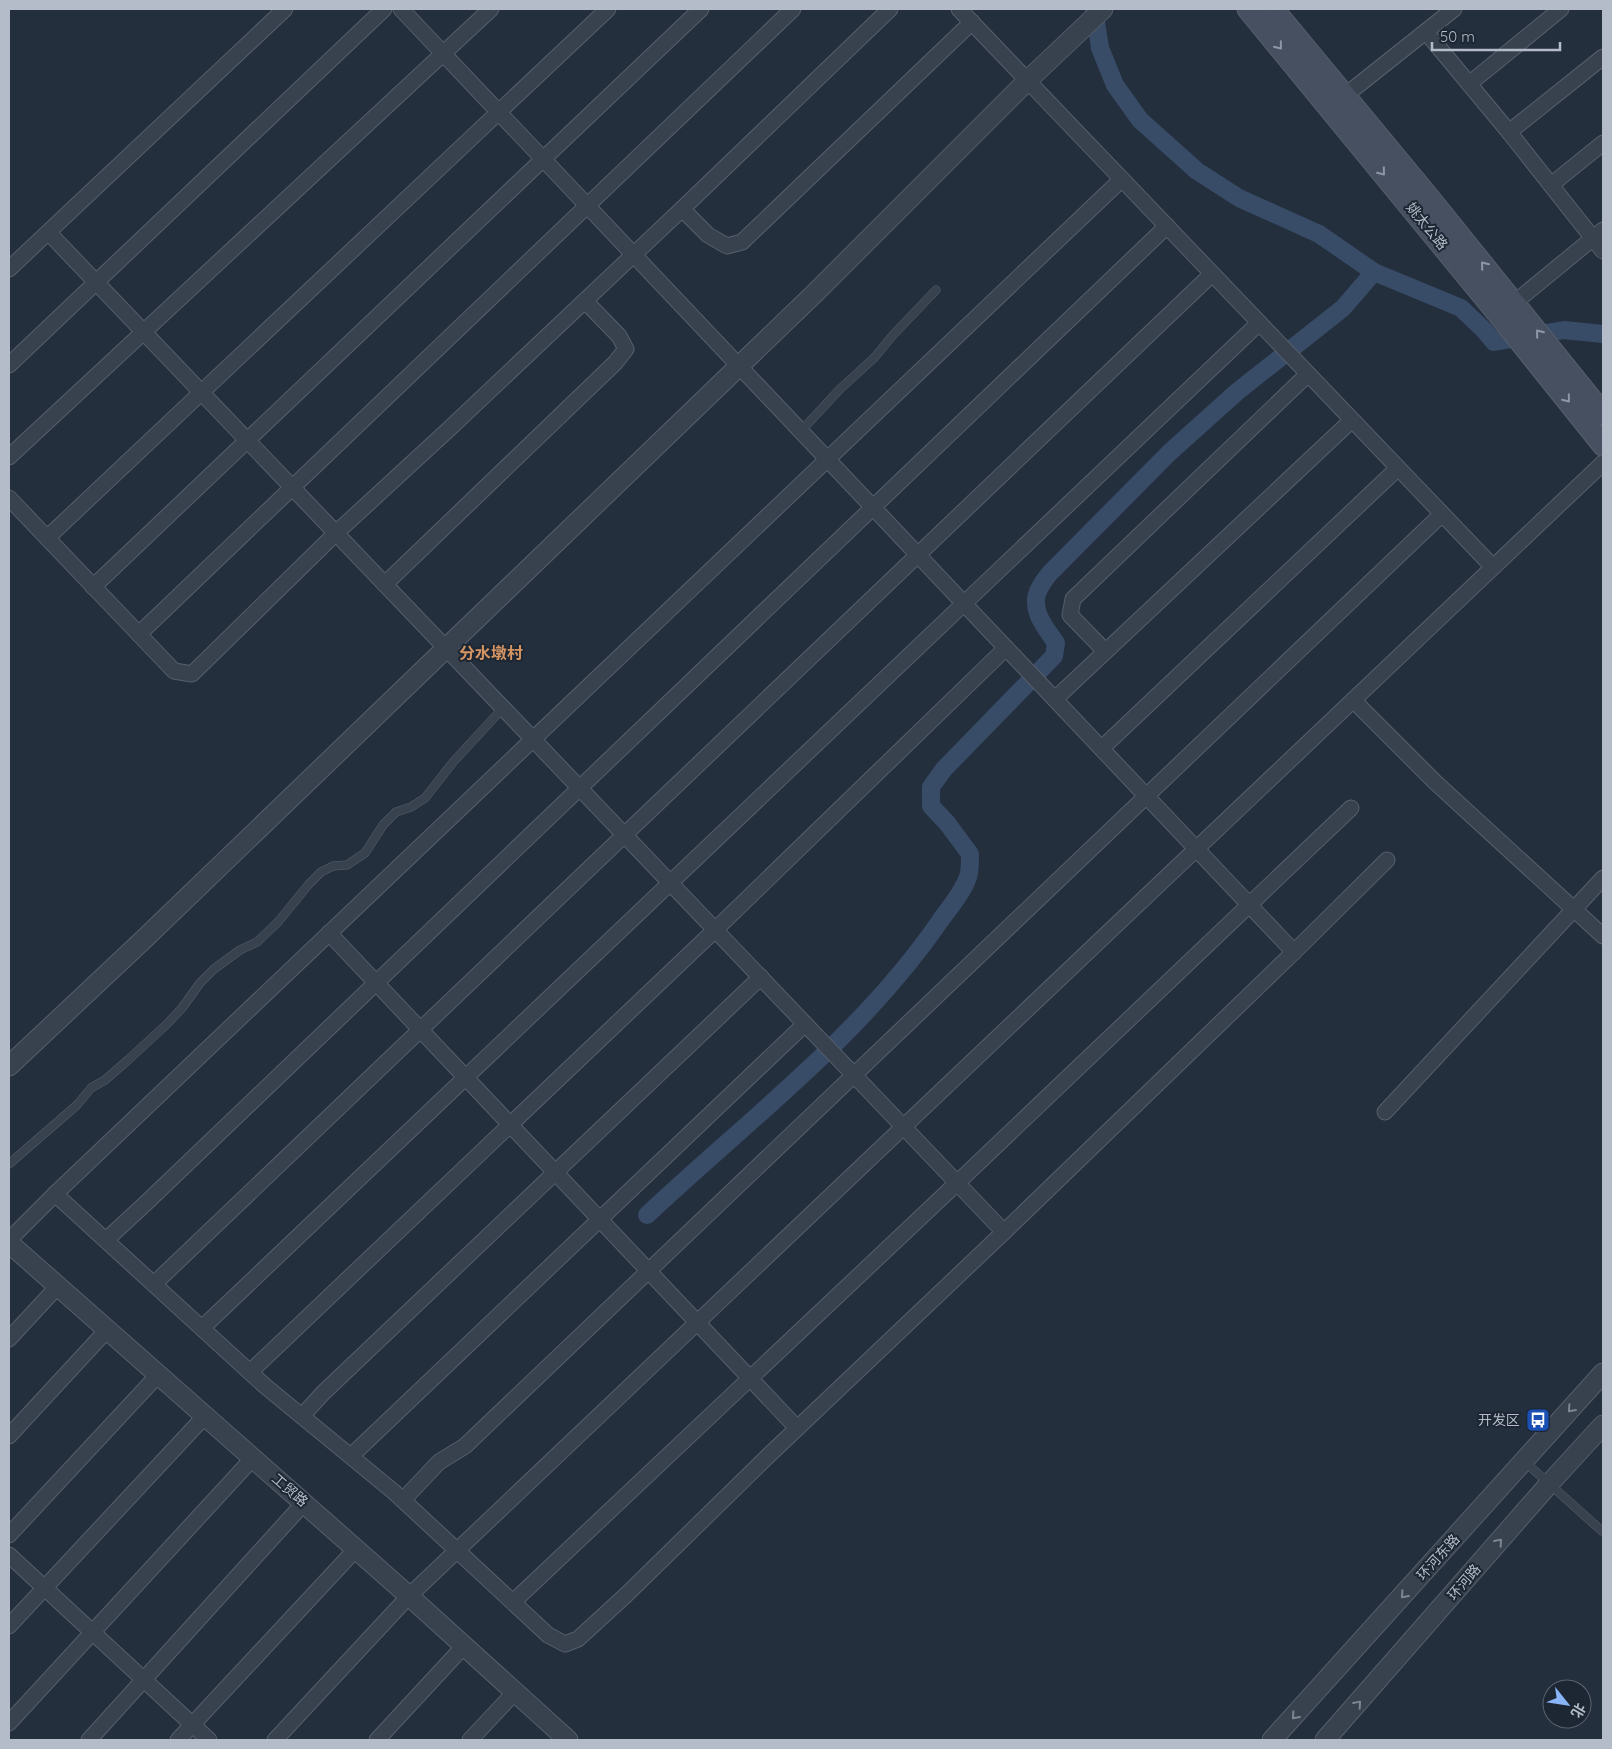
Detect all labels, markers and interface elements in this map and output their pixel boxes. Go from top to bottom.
scale bar [1432,20,1560,52]
text: 50 m [1440,27,1475,46]
one-way arrow [1274,41,1283,50]
one-way arrow [1377,166,1385,175]
street label: 姚太公路 [1402,199,1452,253]
one-way arrow [1480,261,1489,270]
one-way arrow [1536,329,1545,339]
one-way arrow [1561,393,1569,402]
district label: 分水墩村 [459,643,523,663]
one-way arrow [1568,1404,1577,1413]
bus stop icon: 开发区 [1525,1407,1551,1433]
place label: 开发区 [1478,1411,1520,1429]
street label: 工贸路 [268,1469,312,1511]
street label: 环河东路 [1413,1530,1463,1584]
one-way arrow [1493,1538,1502,1547]
street label: 环河路 [1443,1560,1485,1604]
one-way arrow [1400,1590,1409,1599]
north arrow [1542,1679,1592,1729]
one-way arrow [1352,1700,1361,1709]
text: 北 [1567,1700,1590,1721]
one-way arrow [1292,1710,1301,1719]

